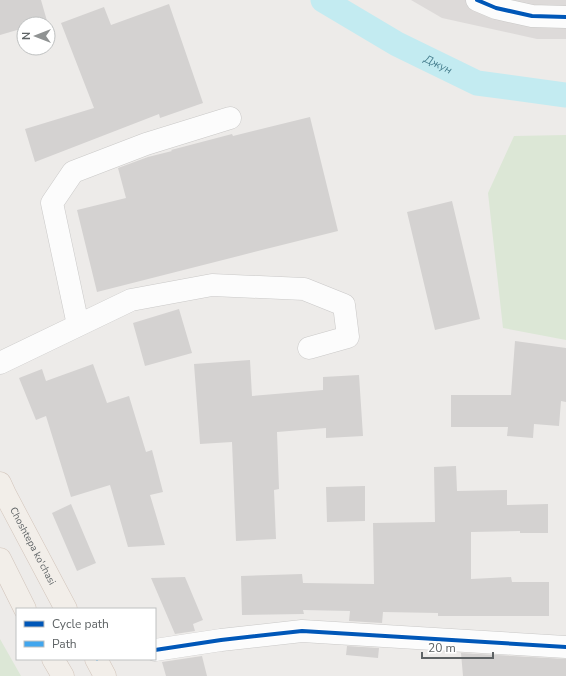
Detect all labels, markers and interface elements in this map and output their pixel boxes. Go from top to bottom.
north arrow [16,16,56,56]
text: N [19,32,34,40]
water label: Джун [421,50,455,77]
street label: Choshtepa ko'chasi [6,505,59,588]
legend [16,608,156,660]
text: Cycle path [52,616,109,632]
scale bar [422,634,493,660]
text: Path [52,636,77,652]
text: 20 m [428,640,456,656]

